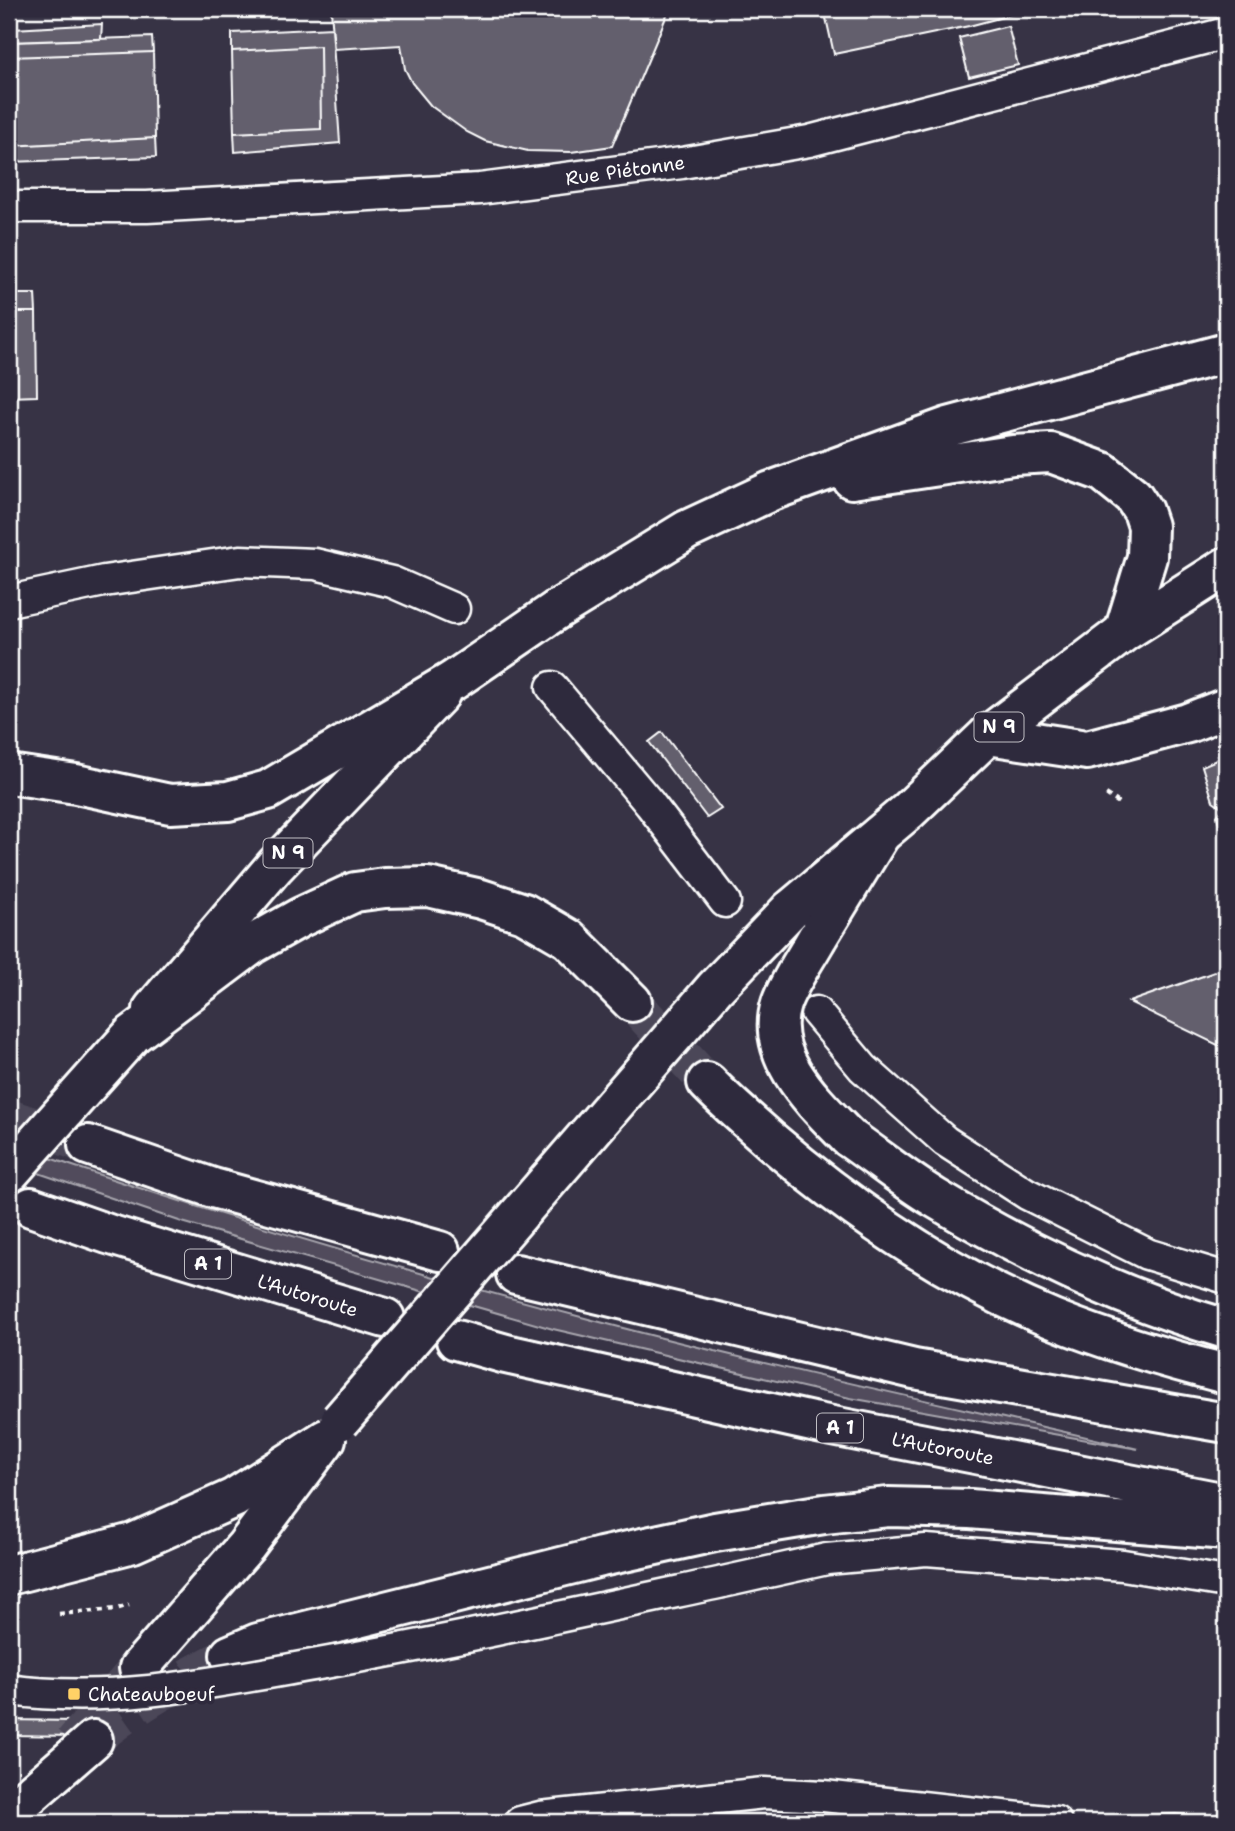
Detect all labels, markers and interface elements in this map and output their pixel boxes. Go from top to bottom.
street label: Rue Piétonne [564,150,686,191]
road number: N 9 [974,712,1024,742]
road number: N 9 [264,838,312,868]
road number: A 1 [185,1250,231,1279]
street label: L'Autoroute [255,1268,361,1323]
road number: A 1 [817,1414,863,1442]
street label: L'Autoroute [890,1426,996,1471]
place label: Chateauboeuf [88,1682,216,1707]
marker: Chateauboeuf [66,1686,82,1702]

